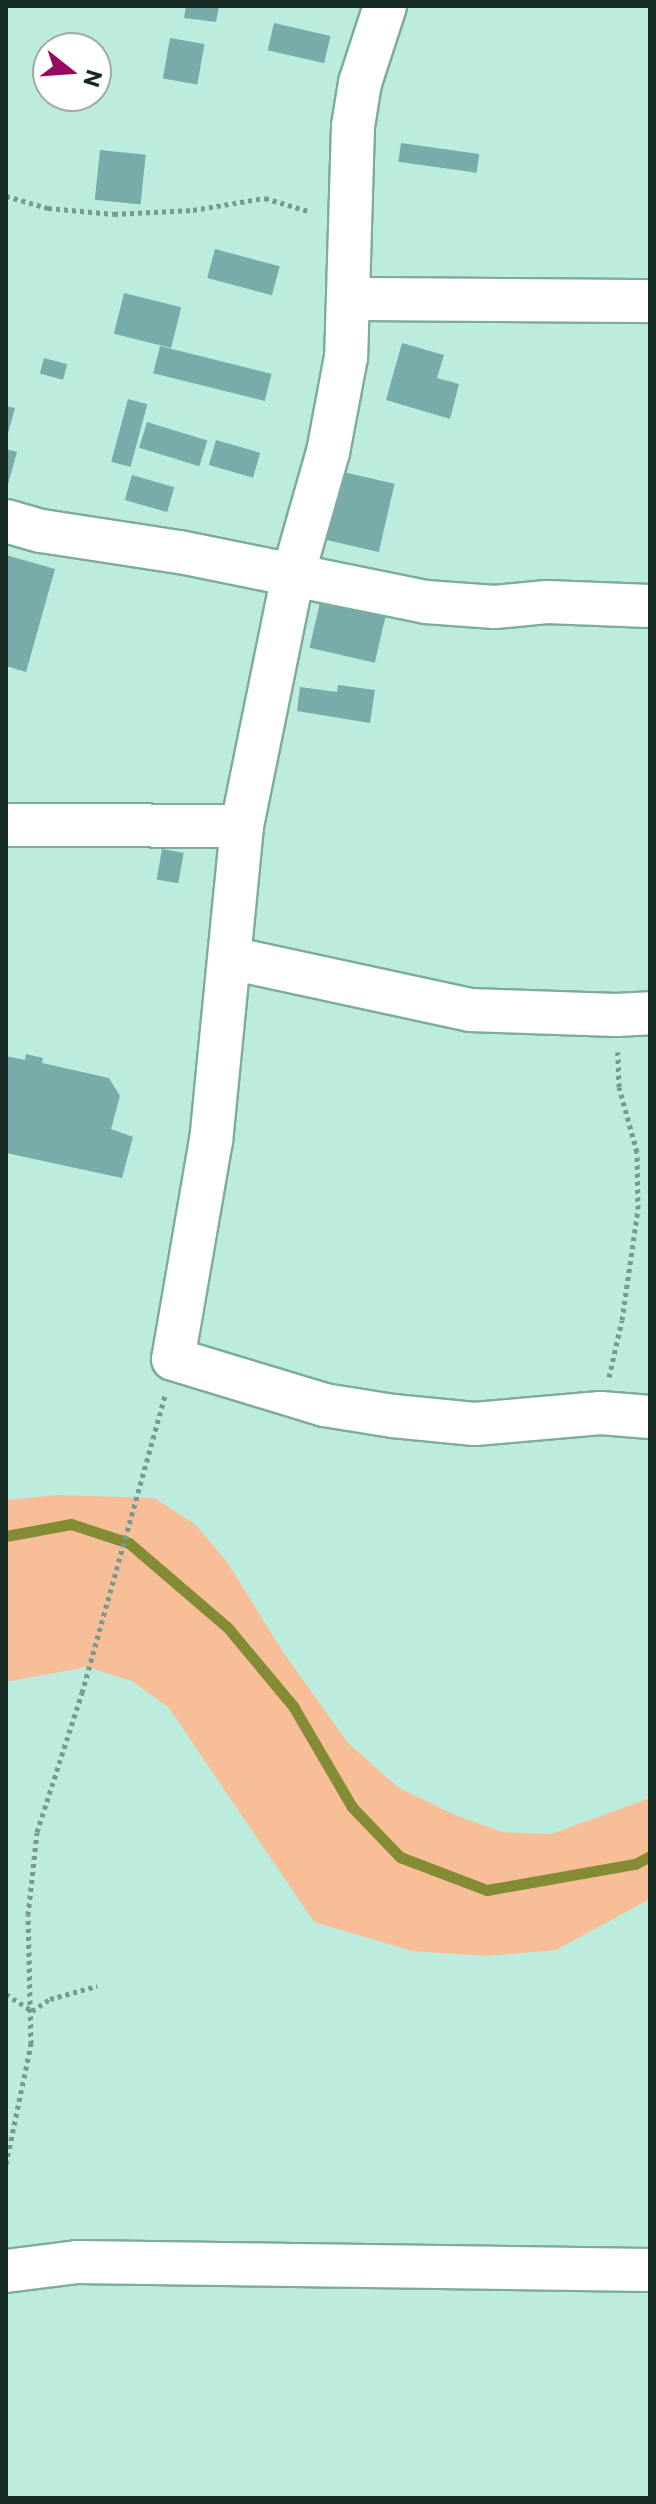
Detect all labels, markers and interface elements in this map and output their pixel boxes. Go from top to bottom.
north arrow [32,32,112,112]
text: N [78,67,109,90]

